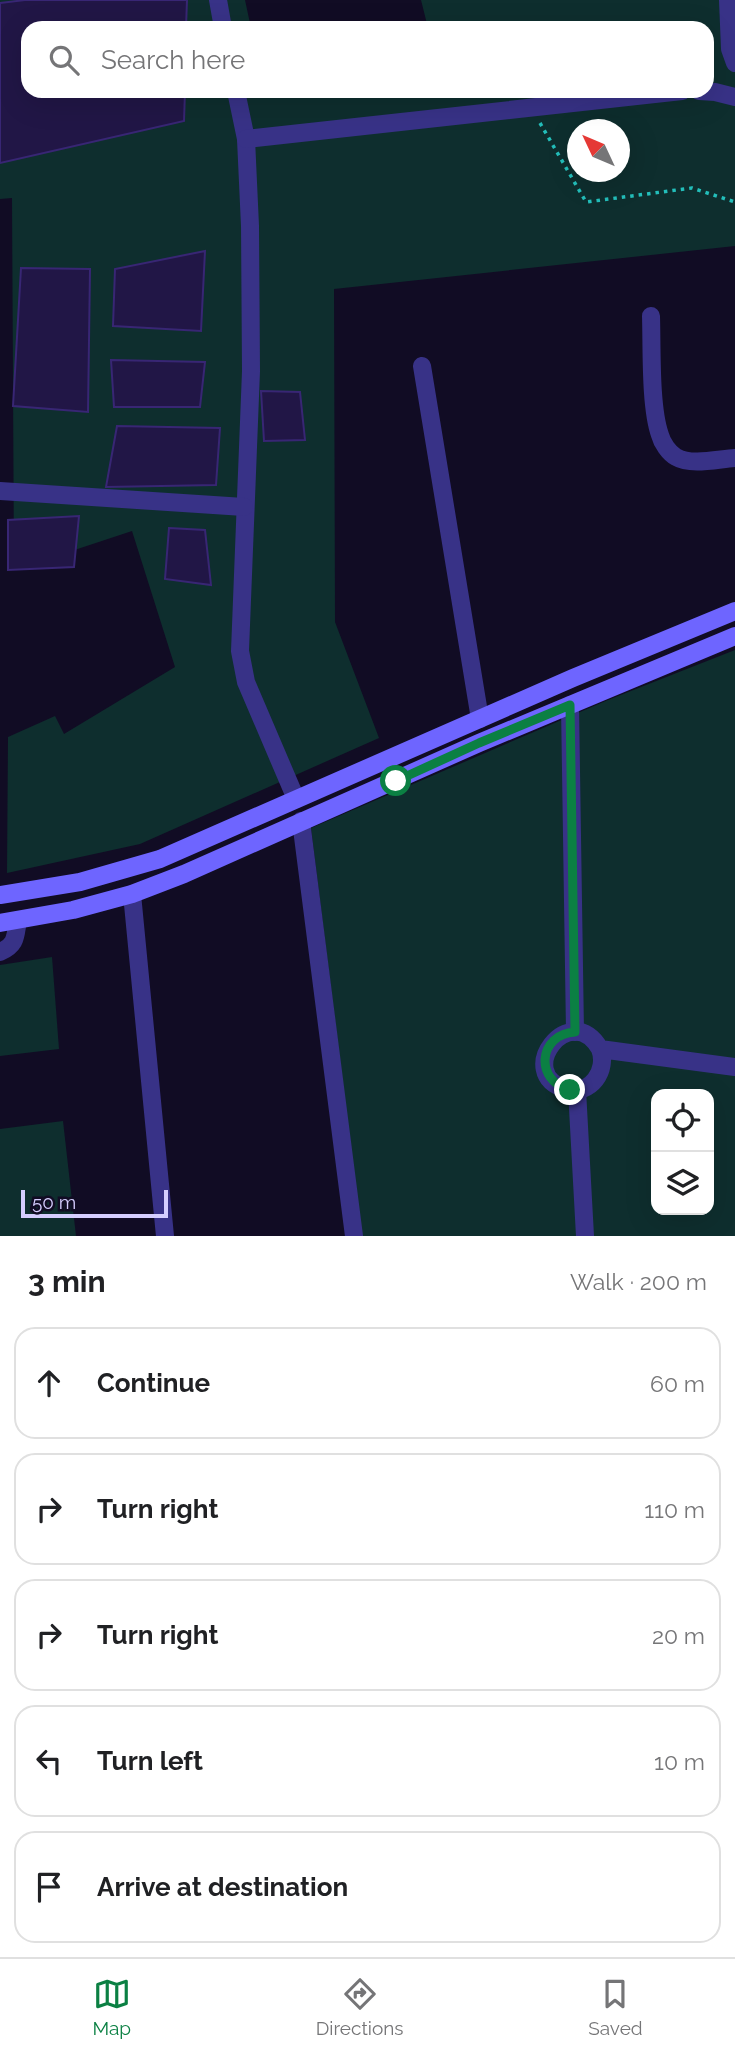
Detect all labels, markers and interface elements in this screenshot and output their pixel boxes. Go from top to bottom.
search box [21,21,714,98]
icon: search [45,41,83,79]
text: Search here [101,45,245,75]
north arrow [567,119,630,182]
route start [380,765,411,796]
route end [554,1074,585,1105]
map controls [651,1089,714,1215]
button: locate [651,1089,714,1152]
button: layers [651,1152,714,1215]
scale bar [21,1187,168,1219]
text: 50 m [32,1191,76,1213]
text: 3 min [28,1264,106,1299]
text: Walk · 200 m [570,1268,707,1295]
icon: ahead [30,1364,68,1402]
text: Continue [97,1368,210,1398]
text: 60 m [650,1370,705,1397]
icon: right [30,1490,68,1528]
text: Turn right [97,1494,218,1524]
text: 110 m [644,1496,705,1523]
icon: right [30,1616,68,1654]
text: Turn right [97,1620,218,1650]
text: 20 m [652,1622,705,1649]
icon: left [30,1742,68,1780]
text: Turn left [97,1746,203,1776]
text: 10 m [654,1748,705,1775]
icon: arrive [30,1868,68,1906]
text: Arrive at destination [97,1872,348,1902]
tab: Map [92,1975,131,2039]
tab: Directions [316,1975,404,2039]
tab: Saved [588,1975,643,2039]

